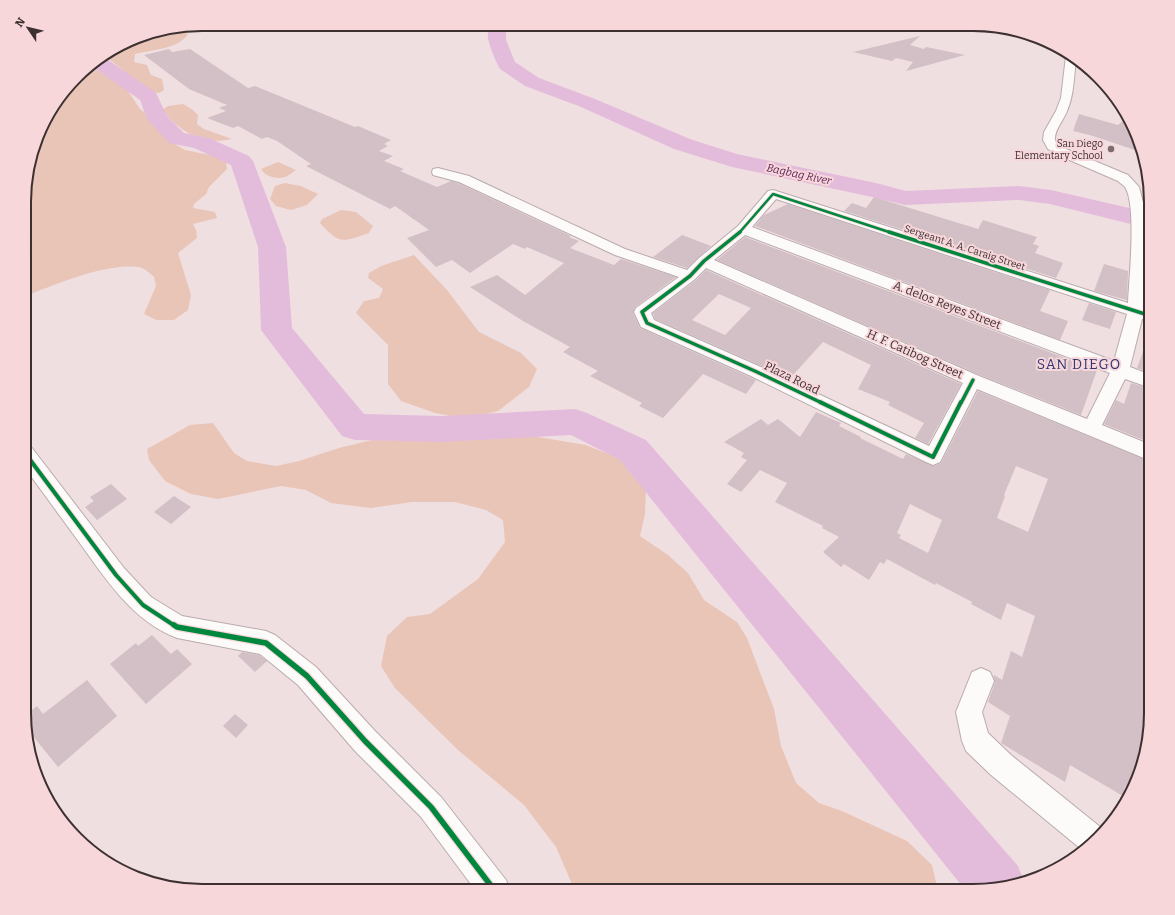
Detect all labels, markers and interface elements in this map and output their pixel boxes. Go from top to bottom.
north arrow [8,8,48,48]
text: N [12,15,28,30]
place label: San Diego Elementary School [1015,138,1103,162]
marker: San Diego Elementary School [1106,144,1116,154]
water label: Bagbag River [765,161,833,188]
street label: Sergeant A. A. Caraig Street [903,223,1027,273]
street label: A. delos Reyes Street [891,278,1004,332]
street label: H. F. Catibog Street [865,327,966,382]
district label: SAN DIEGO [1037,356,1121,373]
street label: Plaza Road [762,359,822,397]

